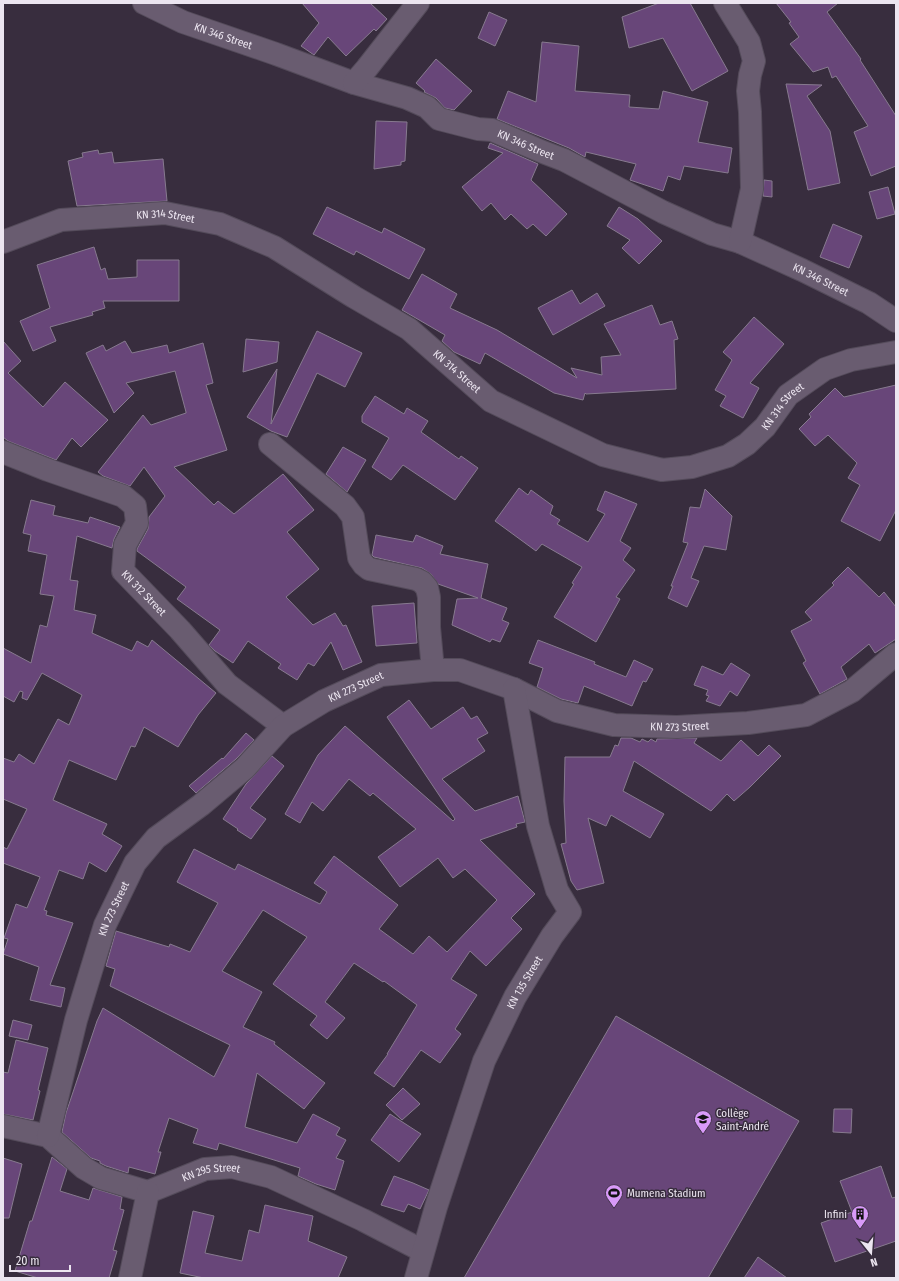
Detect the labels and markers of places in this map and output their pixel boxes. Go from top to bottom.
place label: Collège Saint-André [716,1107,769,1133]
school or university icon: Collège Saint-André [693,1109,713,1134]
sports icon: Mumena Stadium [604,1183,624,1208]
place label: Mumena Stadium [627,1187,706,1200]
building icon: Infini [850,1204,870,1229]
place label: Infini [824,1208,847,1221]

